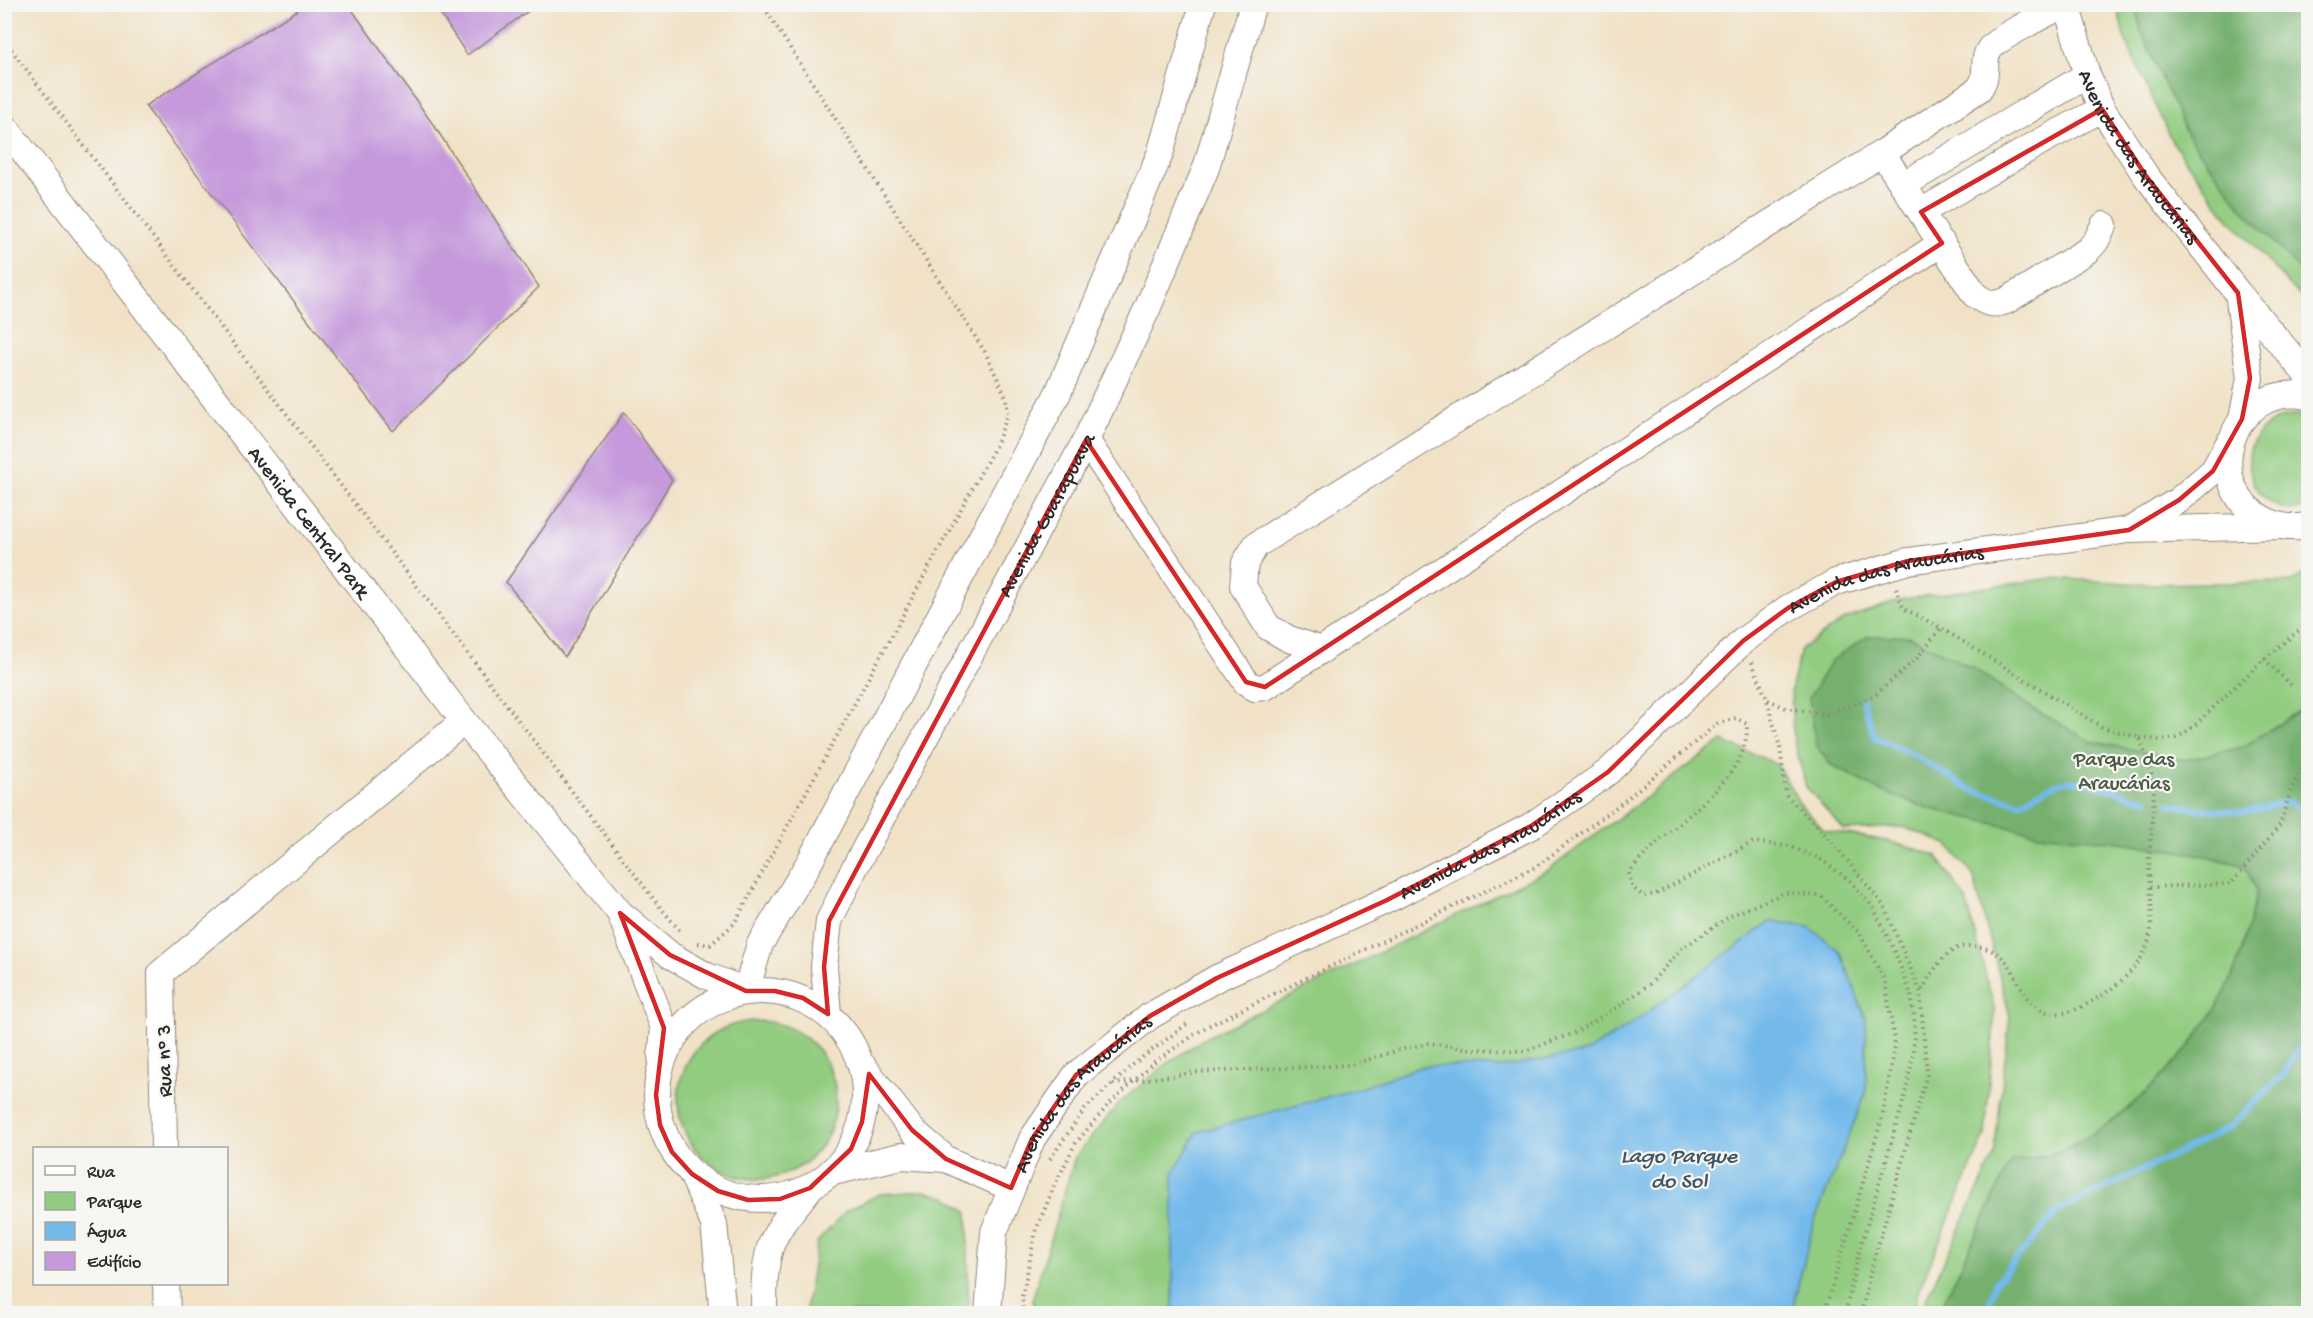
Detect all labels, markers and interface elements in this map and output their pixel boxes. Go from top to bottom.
street label: Avenida das Araucárias [2070,67,2204,251]
street label: Avenida Guarapuava [994,429,1104,603]
street label: Avenida Central Park [240,443,375,607]
street label: Avenida das Araucárias [1785,541,1986,622]
park label: Parque das Araucárias [2073,749,2176,798]
street label: Avenida das Araucárias [1396,785,1588,907]
street label: Avenida das Araucárias [1010,1010,1159,1177]
street label: Rua nº 3 [153,1024,180,1097]
water label: Lago Parque do Sol [1621,1145,1739,1196]
legend [33,1147,228,1285]
text: Rua [87,1163,116,1184]
text: Parque [86,1193,143,1214]
text: Água [87,1222,127,1244]
text: Edifício [87,1253,141,1274]

